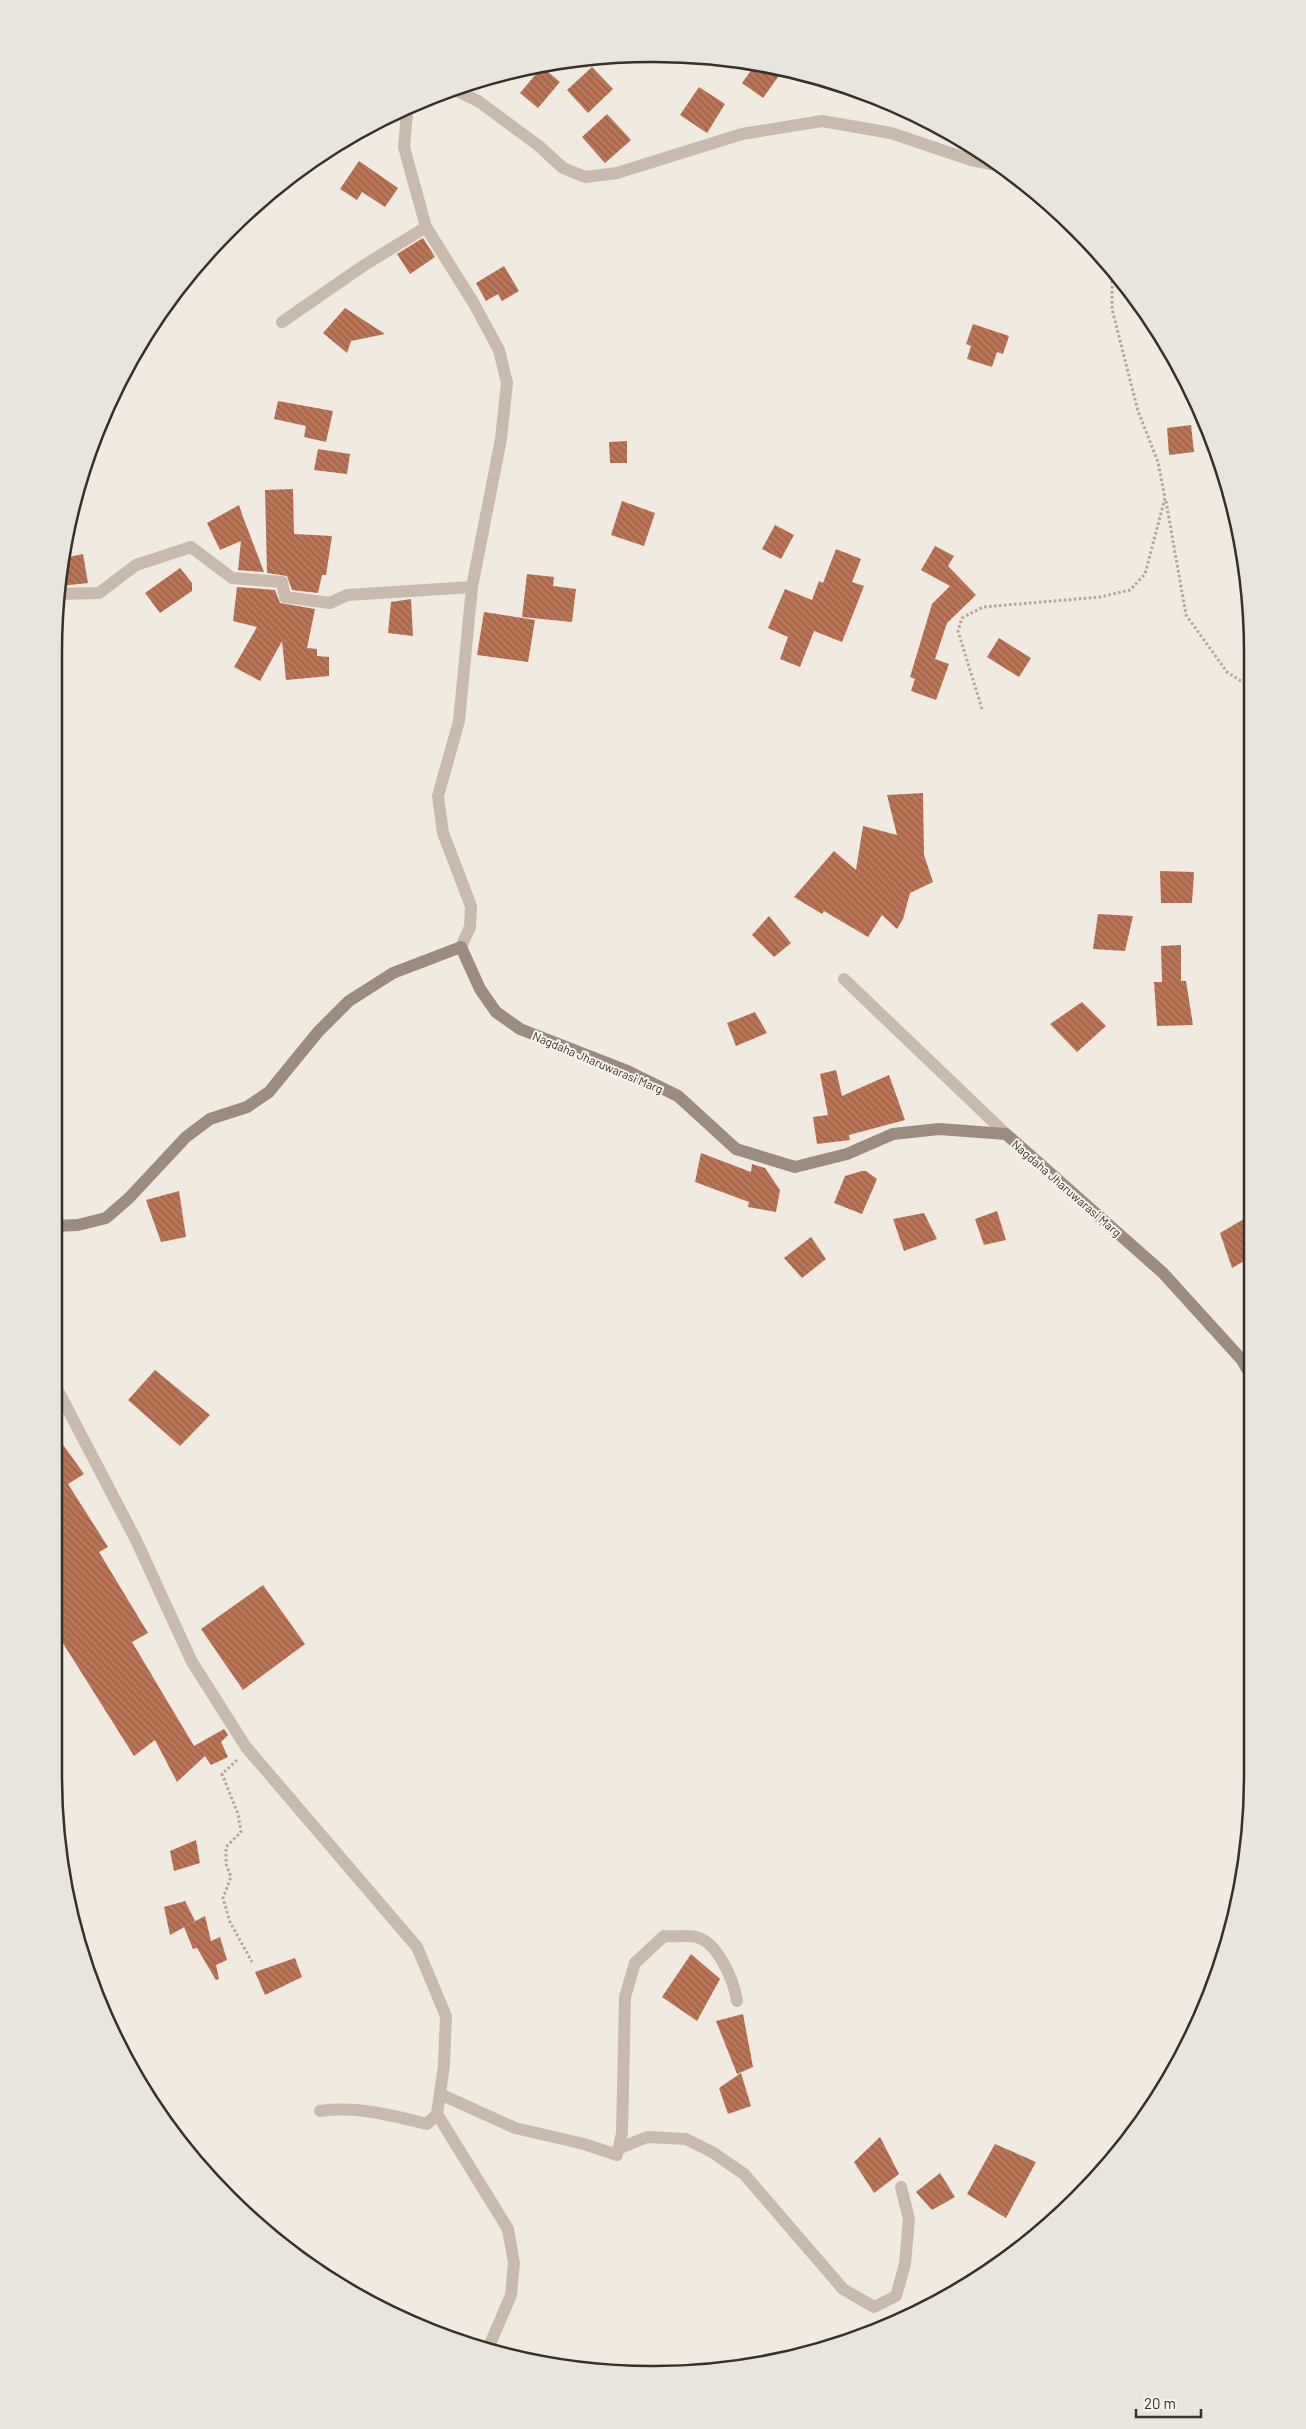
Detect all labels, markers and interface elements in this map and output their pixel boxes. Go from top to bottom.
street label: Nagdaha Jharuwarasi Marg [531,1028,665,1096]
street label: Nagdaha Jharuwarasi Marg [1009,1137,1125,1239]
scale bar [1136,2386,1201,2418]
text: 20 m [1144,2394,1176,2412]

